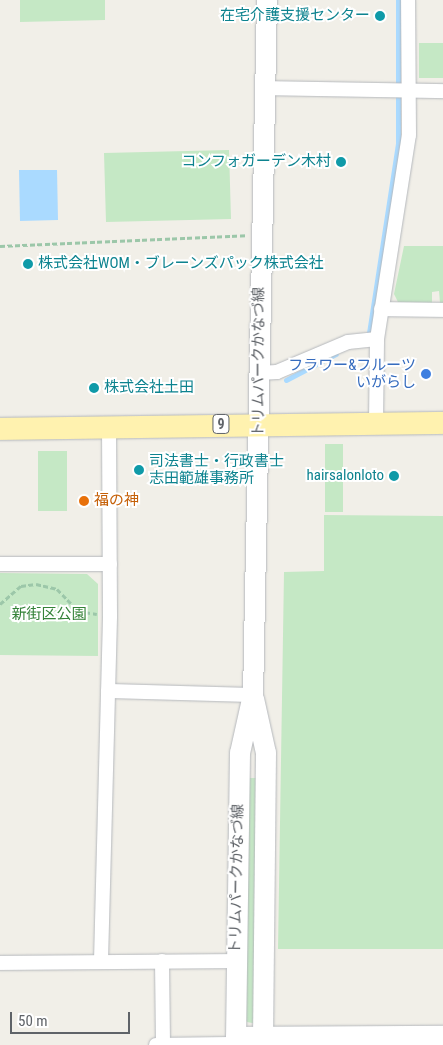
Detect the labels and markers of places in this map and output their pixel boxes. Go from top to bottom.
place label: 在宅介護支援センター [220,7,370,25]
marker: 在宅介護支援センター [374,10,386,22]
place label: コンフォガーデン木村 [181,153,331,171]
marker: コンフォガーデン木村 [335,156,347,168]
place label: 株式会社WOM・ブレーンズパック株式会社 [38,255,325,273]
marker: 株式会社WOM・ブレーンズパック株式会社 [22,258,34,270]
place label: フラワー&フルーツ いがらし [288,356,416,391]
marker: フラワー&フルーツ いがらし [420,368,432,380]
place label: 株式会社土田 [104,379,194,397]
marker: 株式会社土田 [88,382,100,394]
place label: 司法書士・行政書士 志田範雄事務所 [149,452,284,487]
marker: 司法書士・行政書士 志田範雄事務所 [133,464,145,476]
place label: hairsalonloto [307,467,384,485]
marker: hairsalonloto [388,470,400,482]
place label: 福の神 [94,492,139,510]
marker: 福の神 [78,495,90,507]

